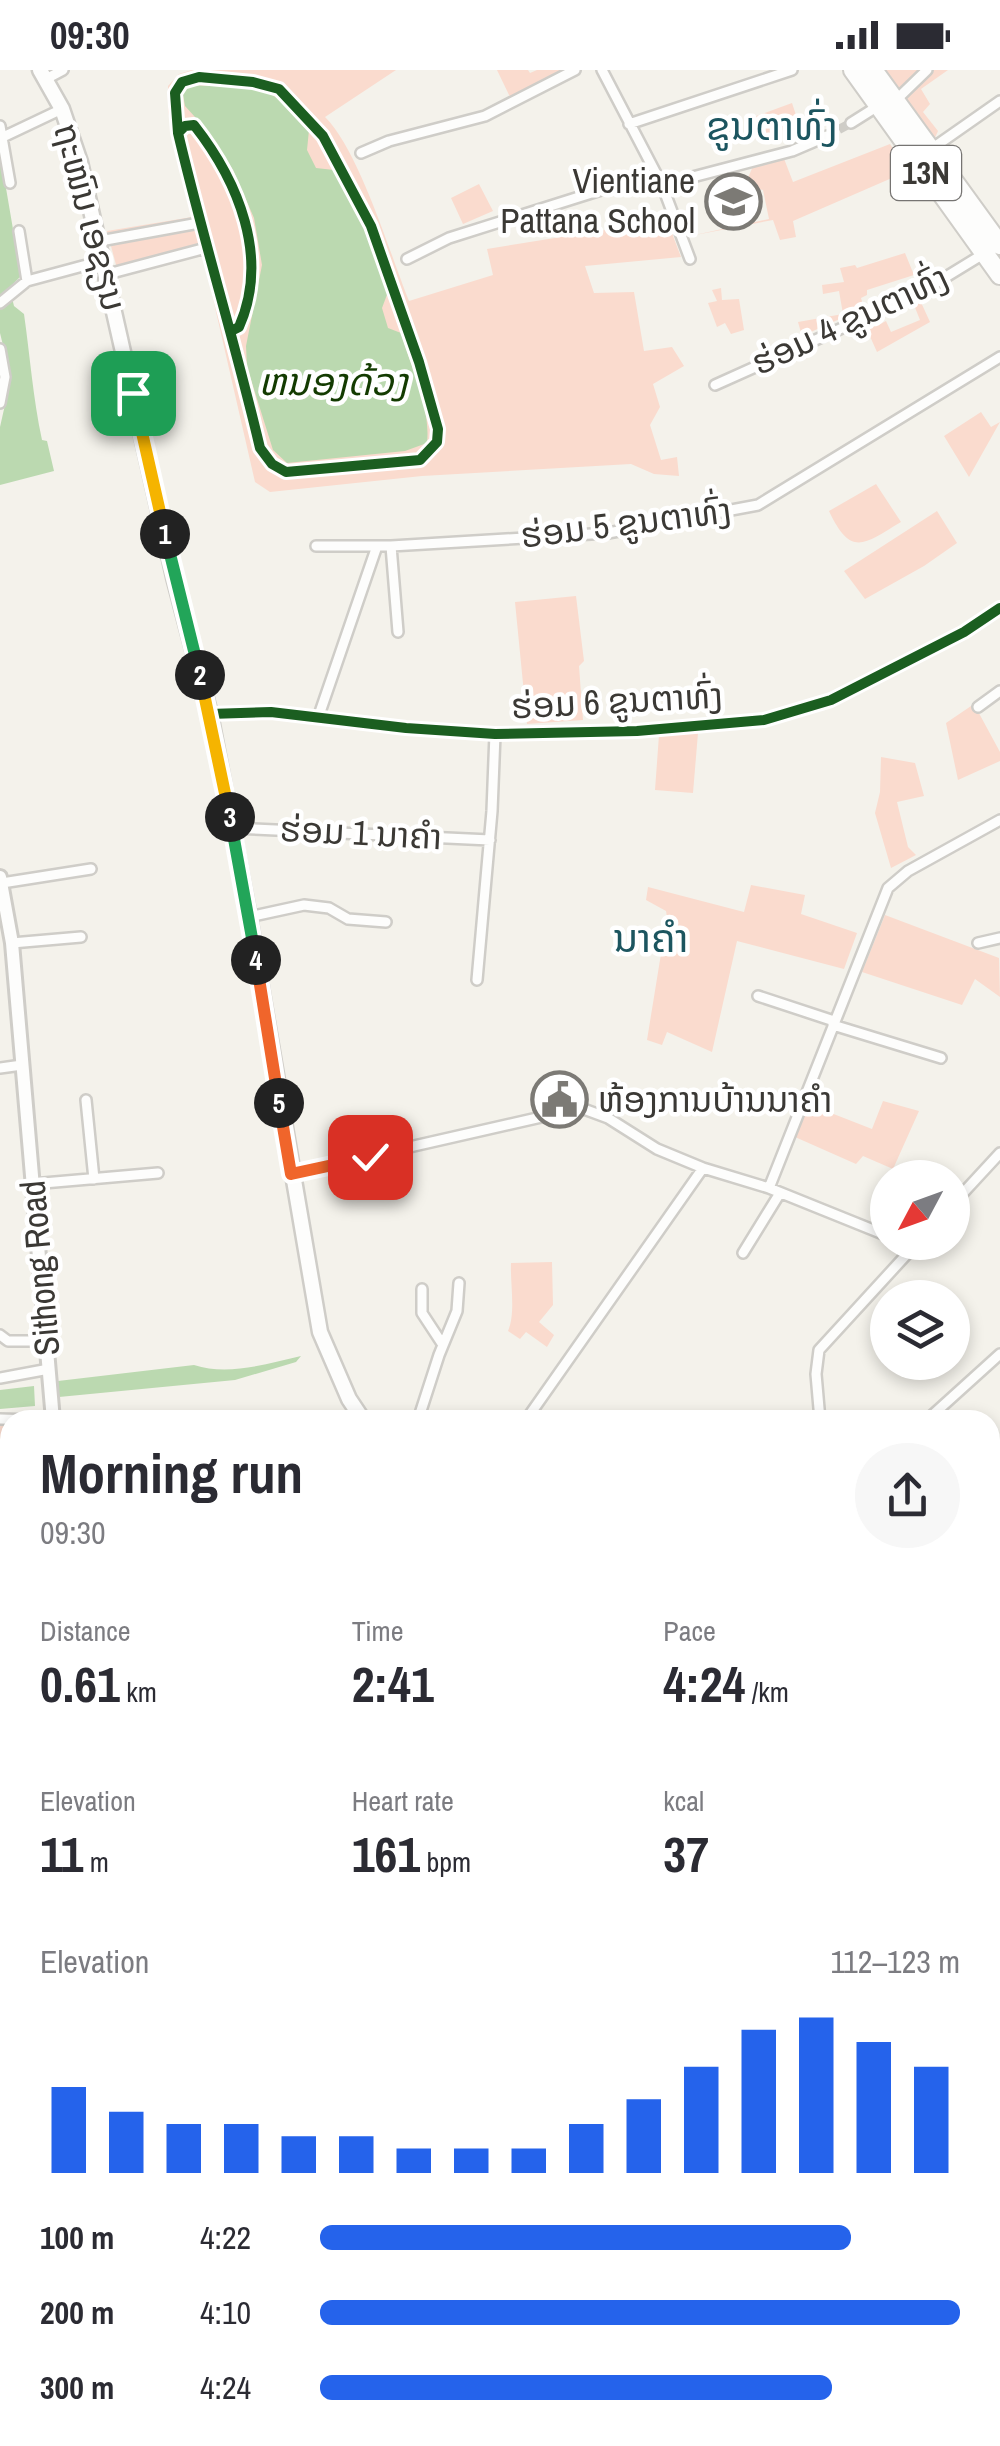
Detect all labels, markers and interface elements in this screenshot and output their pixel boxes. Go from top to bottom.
text: 09:30 [50,10,130,61]
district label: ຂູນຕາທົ່ງ [706,98,838,152]
street label: ຖະໜົນ ເອຊຽນ [43,118,138,316]
road number: 13N [891,146,961,200]
place label: Vientiane Pattana School [500,157,695,244]
school or university icon: Vientiane Pattana School [704,171,764,231]
street label: ຮ່ອມ 4 ຂູນຕາທົ່ງ [744,253,956,386]
pin [91,351,176,436]
water label: ຫນອງດ້ວງ [259,356,409,407]
icon: arrive [106,366,161,421]
street label: ຮ່ອມ 5 ຂູນຕາທົ່ງ [518,486,734,559]
pin: 1 [140,509,190,559]
text: 1 [159,515,171,553]
pin: 2 [175,650,225,700]
text: 2 [194,656,206,694]
street label: ຮ່ອມ 6 ຂູນຕາທົ່ງ [510,671,724,730]
pin: 3 [205,792,255,842]
text: 3 [224,798,236,836]
street label: ຮ່ອມ 1 ນາຄຳ [279,805,443,860]
district label: ນາຄຳ [613,911,689,964]
pin: 4 [231,935,281,985]
text: 4 [250,941,262,979]
public building icon: ຫ້ອງການບ້ານນາຄໍາ [529,1070,589,1130]
place label: ຫ້ອງການບ້ານນາຄໍາ [598,1076,832,1123]
pin: 5 [254,1078,304,1128]
text: 5 [273,1084,285,1122]
pin [328,1115,413,1200]
icon: check [343,1130,398,1185]
north arrow [870,1160,970,1260]
map controls [870,1160,970,1380]
street label: Sithong Road [8,1179,71,1358]
button: layers [870,1280,970,1380]
text: Morning run [40,1436,303,1510]
button: share [855,1443,960,1548]
text: 09:30 [40,1511,106,1554]
text: Distance [40,1612,131,1650]
text: Time [352,1612,403,1650]
text: Pace [663,1612,716,1650]
text: 0.61 [40,1650,120,1718]
text: 2:41 [352,1650,434,1718]
text: 4:24 [663,1650,745,1718]
text: km [120,1673,157,1711]
text: /km [745,1673,789,1711]
text: Elevation [40,1782,136,1820]
text: Heart rate [352,1782,454,1820]
text: kcal [663,1782,704,1820]
text: 11 [40,1820,83,1888]
text: 161 [352,1820,420,1888]
text: 37 [663,1820,709,1888]
text: m [83,1843,109,1881]
text: bpm [420,1843,471,1881]
text: Elevation [40,1940,149,1983]
text: 112–123 m [831,1940,960,1983]
text: 100 m [40,2216,114,2259]
text: 4:22 [200,2216,251,2259]
text: 200 m [40,2291,114,2334]
text: 4:10 [200,2291,251,2334]
text: 300 m [40,2366,114,2409]
text: 4:24 [200,2366,251,2409]

